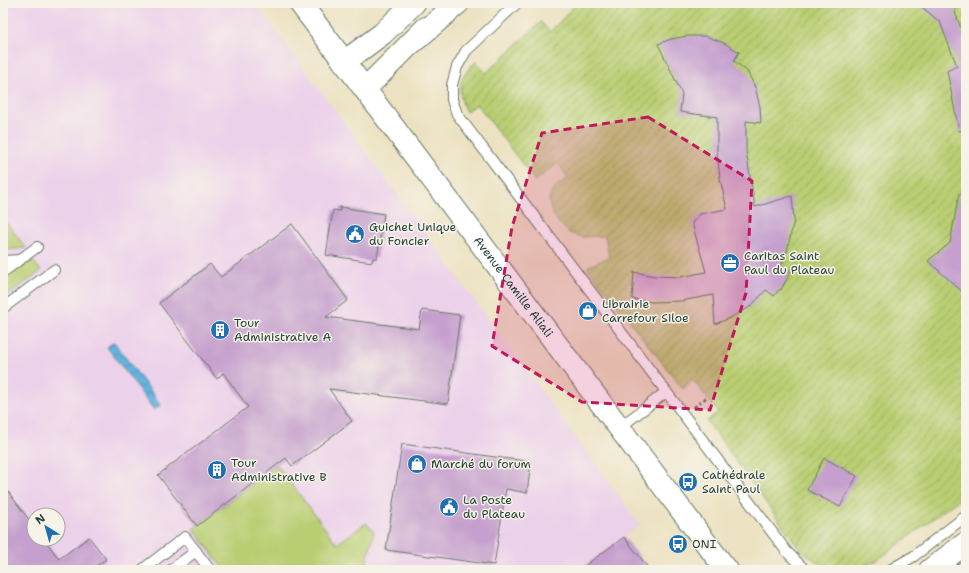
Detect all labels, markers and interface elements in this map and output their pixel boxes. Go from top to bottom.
place label: Guichet Unique du Foncier [369,219,457,249]
public building icon: Guichet Unique du Foncier [344,223,366,245]
street label: Avenue Camille Aliali [470,233,557,341]
place label: Caritas Saint Paul du Plateau [744,248,835,278]
office icon: Caritas Saint Paul du Plateau [719,252,741,274]
place label: Librairie Carrefour Siloe [602,296,689,326]
shop icon: Librairie Carrefour Siloe [577,300,599,322]
place label: Tour Administrative A [234,315,332,345]
building icon: Tour Administrative A [209,319,231,341]
shop icon: Marché du forum [406,453,428,475]
place label: Tour Administrative B [231,455,327,485]
place label: Marché du forum [431,456,531,472]
building icon: Tour Administrative B [206,459,228,481]
place label: Cathédrale Saint Paul [702,467,766,497]
bus stop icon: Cathédrale Saint Paul [677,471,699,493]
place label: La Poste du Plateau [463,492,525,522]
public building icon: La Poste du Plateau [438,496,460,518]
north arrow [26,507,66,547]
text: N [32,511,49,528]
bus stop icon: ONI [667,533,689,555]
place label: ONI [692,536,717,552]

